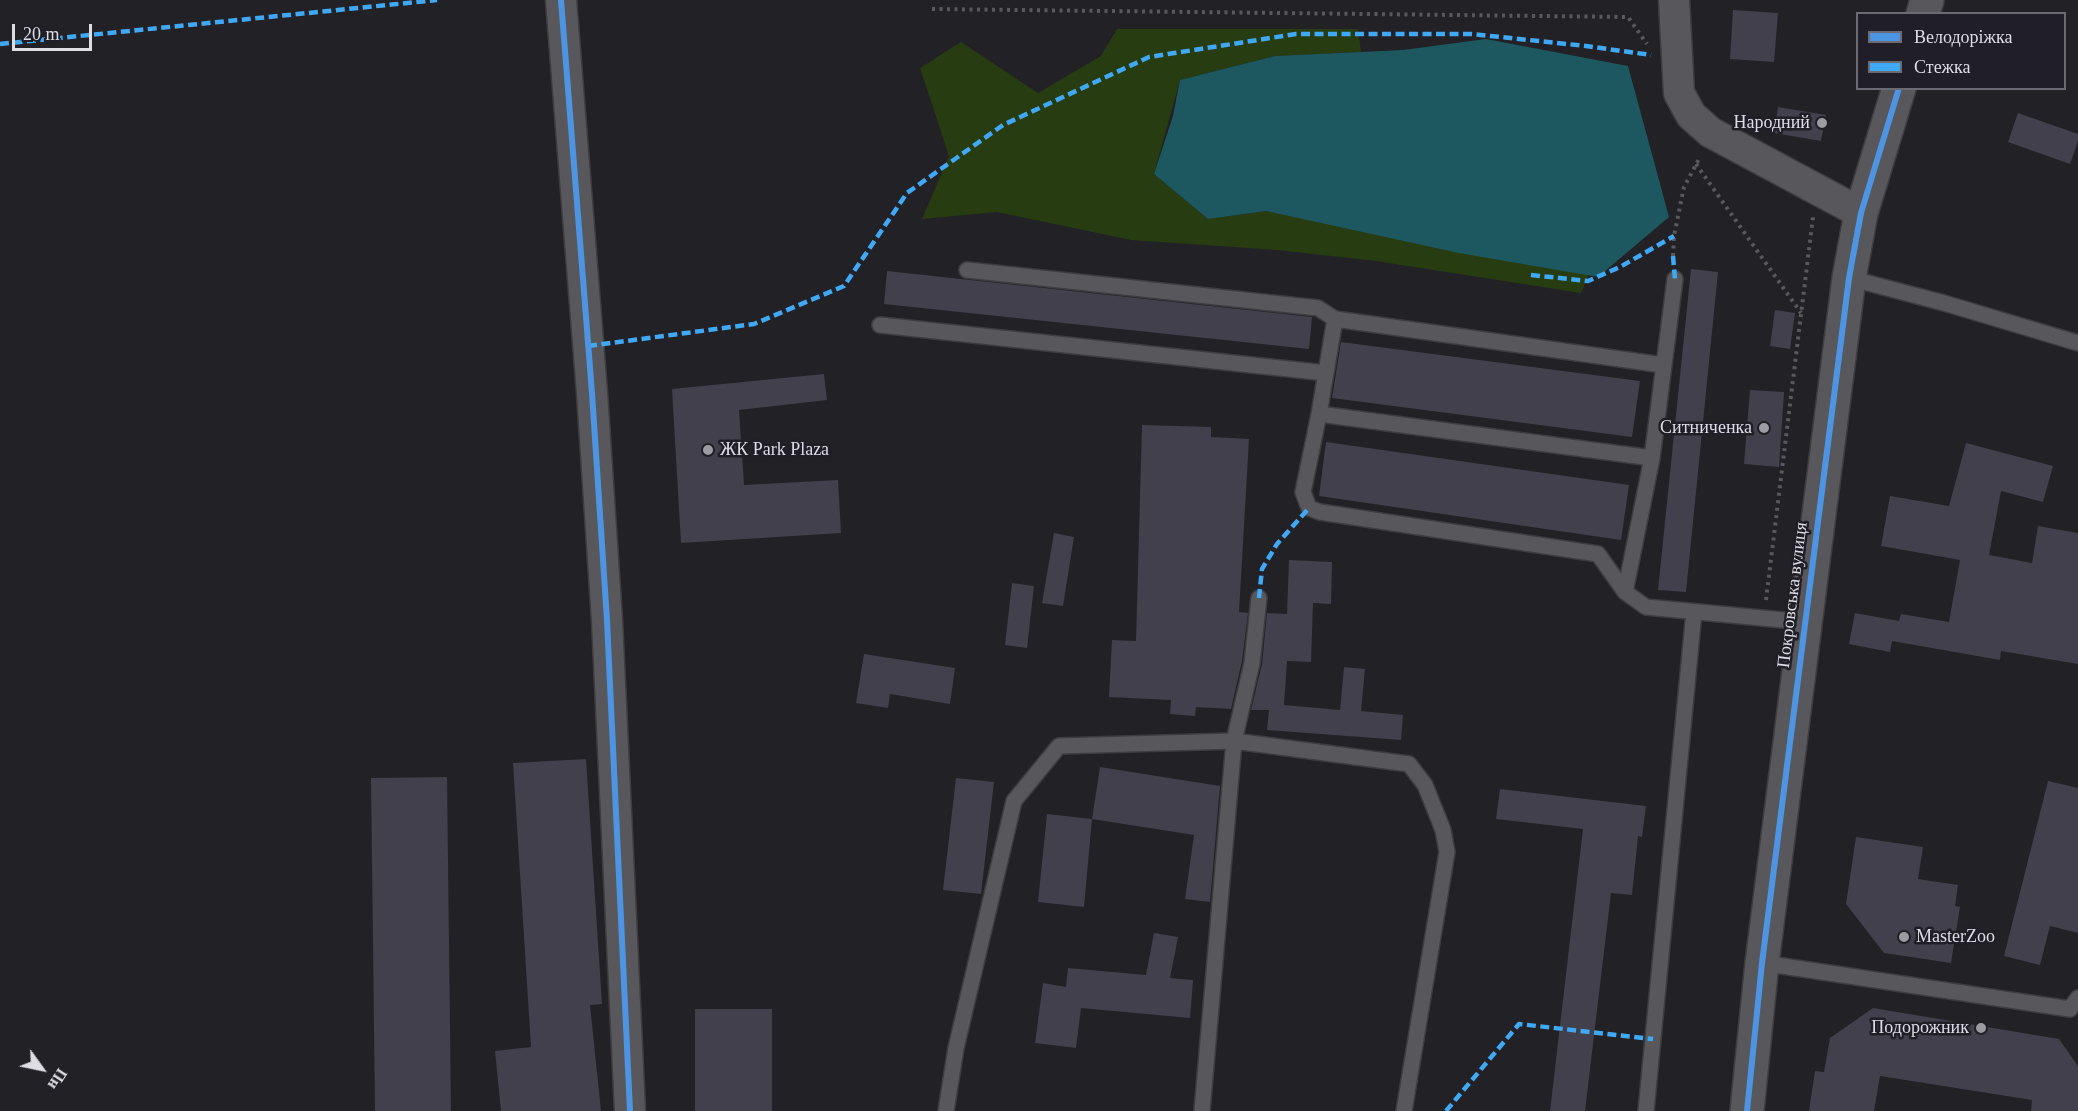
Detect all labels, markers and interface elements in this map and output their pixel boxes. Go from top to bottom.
scale bar [15,12,94,50]
legend [1856,12,2066,90]
text: 20 m [23,24,60,44]
text: Велодоріжка [1914,27,2013,47]
text: Стежка [1914,57,1971,77]
place label: Народний [1733,112,1810,134]
marker: Народний [1815,116,1829,130]
place label: Ситниченка [1660,417,1752,439]
marker: Ситниченка [1757,421,1771,435]
place label: ЖК Park Plaza [720,439,829,461]
marker: ЖК Park Plaza [701,443,715,457]
street label: Покровська вулиця [1773,521,1813,669]
place label: MasterZoo [1916,926,1995,948]
marker: MasterZoo [1897,930,1911,944]
place label: Подорожник [1871,1017,1969,1039]
marker: Подорожник [1974,1021,1988,1035]
north arrow [12,1039,72,1099]
text: Пн [44,1065,71,1093]

